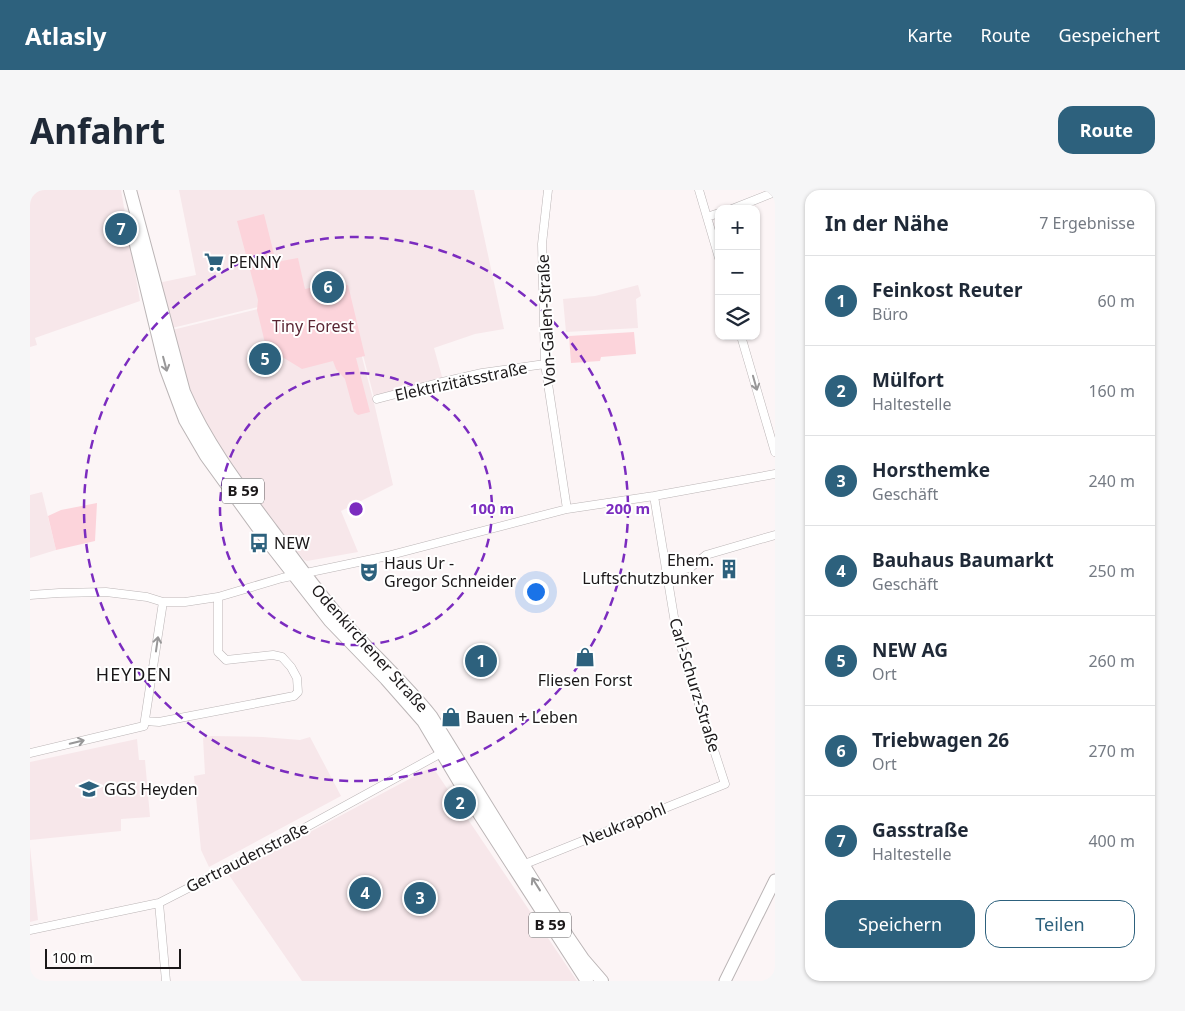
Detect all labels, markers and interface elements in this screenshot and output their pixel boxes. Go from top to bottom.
text: Atlasly [25,19,106,52]
text: Karte [907,23,953,47]
text: Route [981,23,1030,47]
text: Gespeichert [1058,23,1160,47]
button: Route [1058,106,1155,154]
text: Anfahrt [30,107,165,154]
map controls [715,205,760,340]
button: + [715,205,760,250]
text: In der Nähe [825,209,949,237]
pin: 7 [105,210,137,248]
text: 7 Ergebnisse [1039,212,1135,234]
button: − [715,250,760,295]
supermarket icon: PENNY [203,251,225,273]
place label: PENNY [229,251,282,273]
street label: Von-Galen-Straße [532,254,560,386]
pin: 6 [312,268,344,306]
text: Feinkost Reuter [872,277,1022,303]
text: 1 [836,290,846,312]
text: 60 m [1098,290,1135,312]
button: layers [715,295,760,340]
text: Büro [872,303,908,325]
park label: Tiny Forest [272,315,354,337]
pin: 5 [249,340,281,378]
one-way arrow [161,356,170,372]
street label: Elektrizitätsstraße [393,356,529,406]
text: Mülfort [872,367,944,393]
one-way arrow [751,375,761,391]
text: 2 [836,380,846,402]
text: 160 m [1088,380,1135,402]
text: Haltestelle [872,393,952,415]
text: Horsthemke [872,457,990,483]
text: 3 [836,470,846,492]
text: 240 m [1088,470,1135,492]
road number: B 59 [222,478,264,504]
text: Geschäft [872,483,938,505]
text: 100 m [470,498,514,518]
text: 200 m [606,498,650,518]
centre of rings [347,500,365,518]
bus stop icon: NEW [248,532,270,554]
place label: NEW [274,532,310,554]
text: Bauhaus Baumarkt [872,547,1054,573]
place label: Ehem. Luftschutzbunker [582,549,714,589]
place label: Haus Ur - Gregor Schneider [384,552,517,592]
building icon: Ehem. Luftschutzbunker [718,558,740,580]
text: 4 [836,560,846,582]
text: 250 m [1088,560,1135,582]
theatre icon: Haus Ur - Gregor Schneider [358,561,380,583]
text: Geschäft [872,573,938,595]
street label: Odenkirchener Straße [306,579,434,717]
your location [523,579,549,605]
street label: Carl-Schurz-Straße [664,615,726,755]
one-way arrow [152,636,162,652]
text: NEW AG [872,637,948,663]
pin: 1 [465,642,497,680]
shop icon: Fliesen Forst [574,646,596,668]
text: 5 [836,650,846,672]
text: 260 m [1088,650,1135,672]
district label: HEYDEN [96,662,172,686]
text: Ort [872,663,897,685]
place label: Fliesen Forst [538,669,632,691]
shop icon: Bauen + Leben [440,706,462,728]
place label: Bauen + Leben [466,706,578,728]
text: Triebwagen 26 [872,727,1009,753]
one-way arrow [69,737,85,746]
text: 6 [836,740,846,762]
text: 270 m [1088,740,1135,762]
text: Ort [872,753,897,775]
school or university icon: GGS Heyden [78,778,100,800]
place label: GGS Heyden [104,778,198,800]
pin: 2 [444,784,476,822]
street label: Neukrapohl [579,797,669,851]
street label: Gertraudenstraße [182,817,312,897]
text: Gasstraße [872,817,969,843]
text: 7 [836,830,846,852]
text: 400 m [1088,830,1135,852]
text: Haltestelle [872,843,952,865]
pin: 4 [349,874,381,912]
one-way arrow [531,877,541,891]
pin: 3 [404,879,436,917]
button: Speichern [825,900,975,948]
button: Teilen [985,900,1135,948]
road number: B 59 [529,912,571,938]
scale bar [45,946,181,969]
text: 100 m [52,948,93,967]

